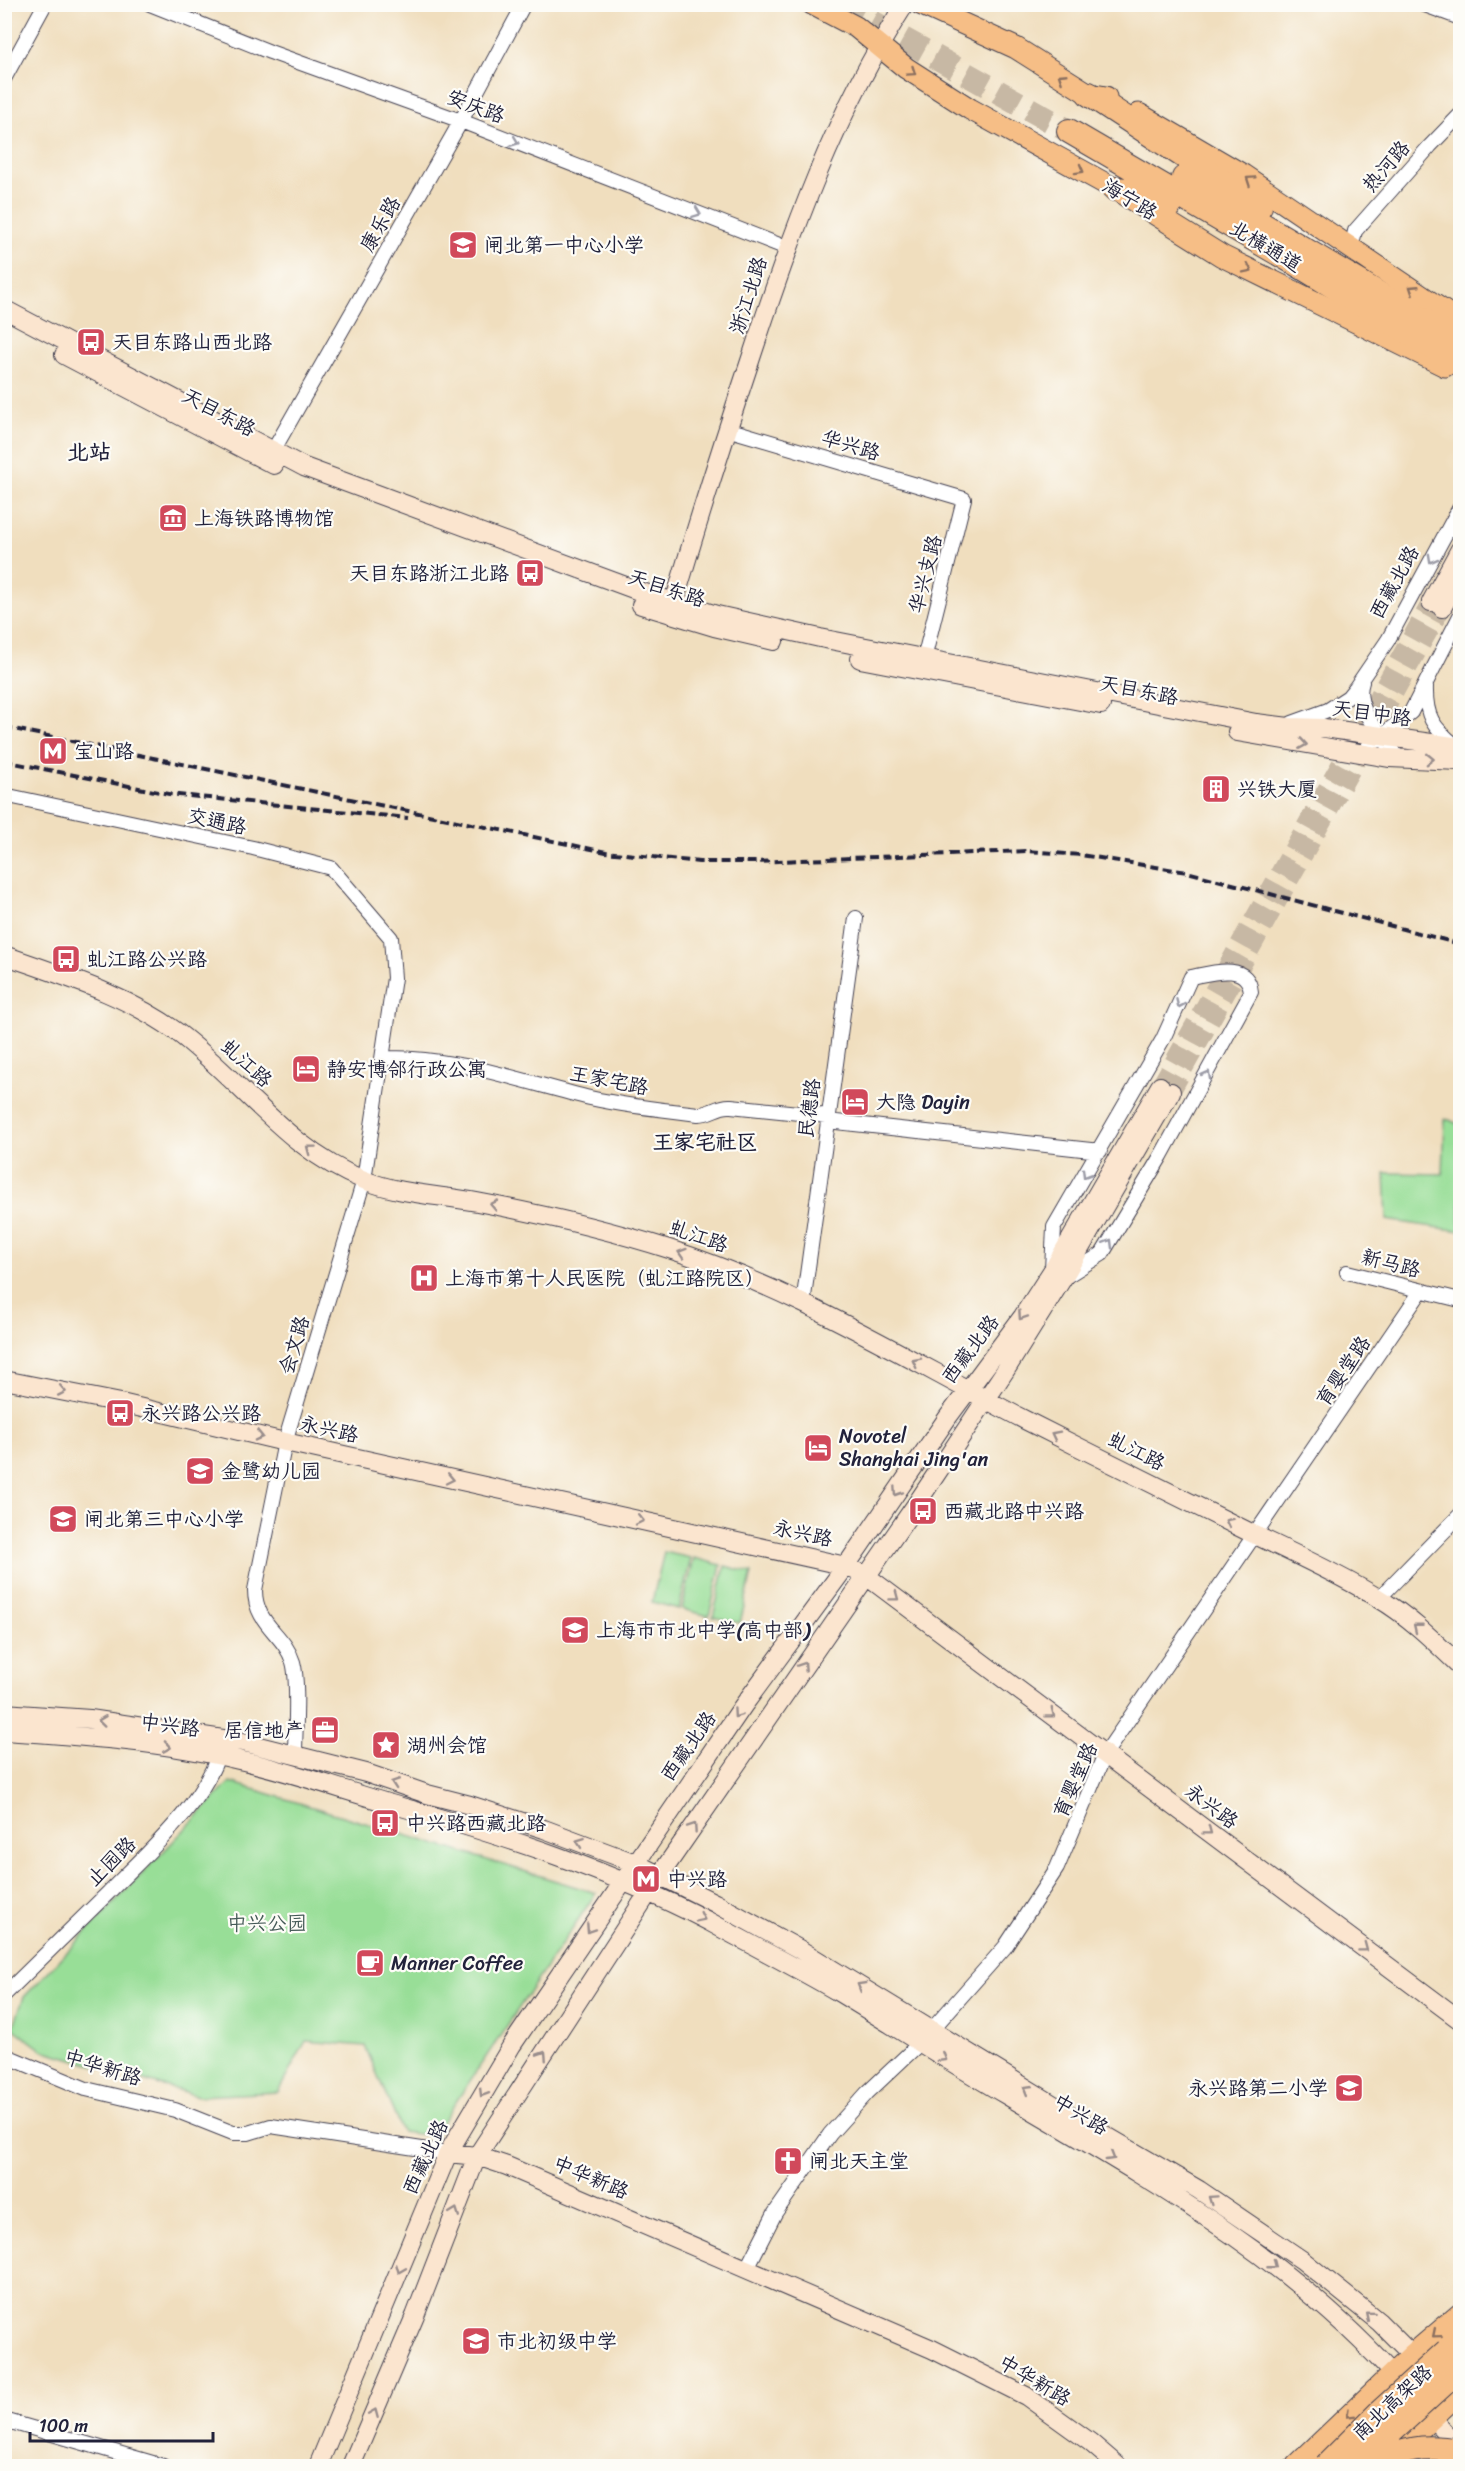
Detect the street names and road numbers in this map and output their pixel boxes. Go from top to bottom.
street label: 安庆路 [442,79,511,134]
street label: 热河路 [1353,131,1420,200]
street label: 海宁路 [1095,169,1165,230]
street label: 康乐路 [350,189,411,259]
street label: 北横通道 [1222,211,1309,282]
street label: 浙江北路 [719,251,778,339]
street label: 天目东路 [175,378,263,447]
street label: 华兴路 [817,420,886,471]
street label: 华兴支路 [899,530,952,617]
street label: 西藏北路 [1360,538,1430,626]
street label: 天目东路 [623,559,711,618]
street label: 天目东路 [1096,666,1182,715]
street label: 天目中路 [1330,691,1415,737]
street label: 交通路 [184,798,251,845]
street label: 虬江路 [213,1030,281,1097]
street label: 王家宅路 [566,1056,652,1105]
street label: 民德路 [788,1075,831,1140]
street label: 虬江路 [665,1210,734,1263]
street label: 新马路 [1358,1239,1425,1288]
street label: 西藏北路 [932,1306,1009,1392]
street label: 会文路 [269,1310,320,1379]
street label: 育婴堂路 [1307,1328,1381,1414]
street label: 永兴路 [296,1406,363,1453]
street label: 虬江路 [1102,1422,1172,1481]
street label: 永兴路 [770,1510,837,1557]
street label: 西藏北路 [651,1703,726,1789]
street label: 中兴路 [138,1704,203,1747]
street label: 育婴堂路 [1043,1736,1108,1824]
street label: 永兴路 [1177,1774,1247,1839]
street label: 止园路 [78,1827,146,1895]
street label: 中华新路 [59,2039,147,2096]
street label: 中兴路 [1046,2084,1116,2145]
street label: 西藏北路 [393,2113,459,2201]
street label: 中华新路 [547,2146,635,2210]
street label: 中华新路 [991,2345,1079,2417]
street label: 南北高架路 [1344,2355,1442,2449]

